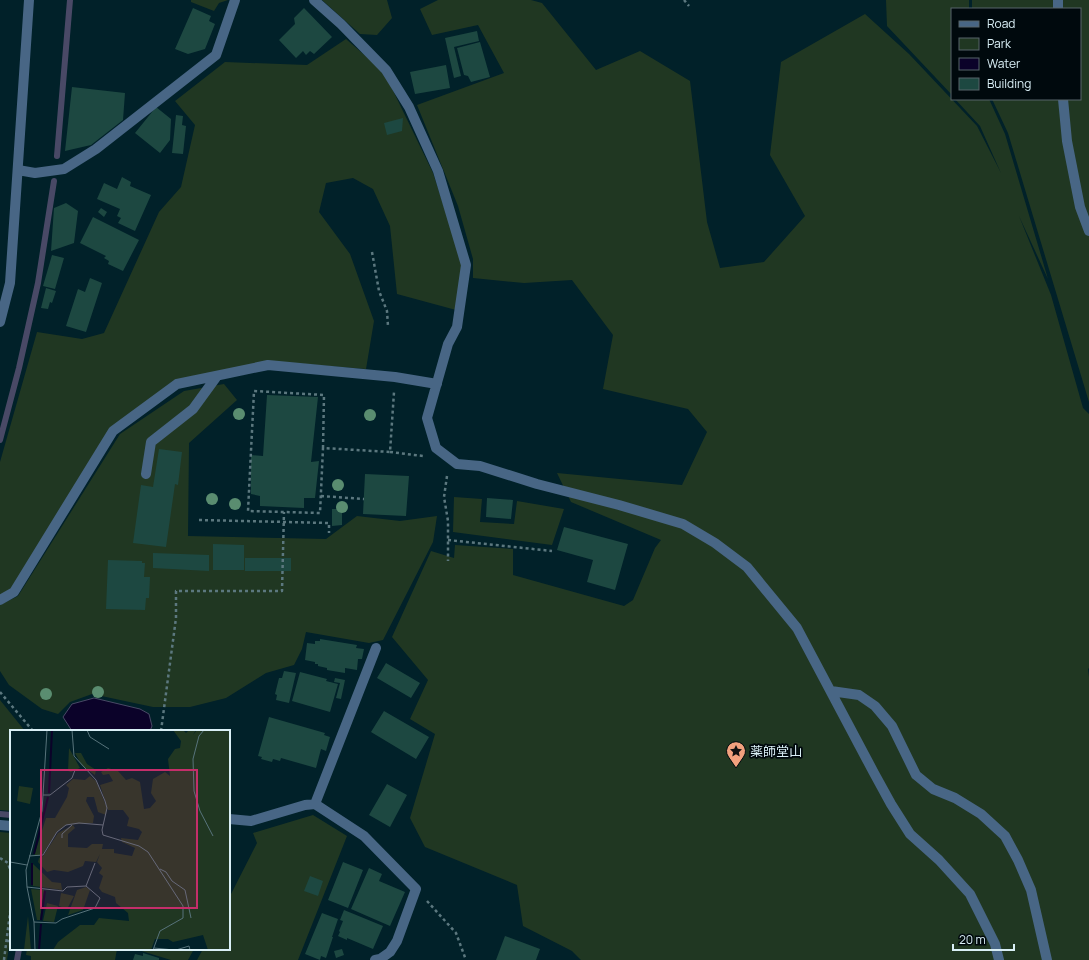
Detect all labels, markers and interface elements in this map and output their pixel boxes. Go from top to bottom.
legend [951,8,1081,100]
text: Road [987,15,1015,32]
text: Park [987,35,1012,52]
text: Water [987,55,1021,72]
text: Building [987,75,1031,92]
inset map [10,730,230,950]
place icon: 薬師堂山 [725,740,747,768]
place label: 薬師堂山 [750,742,802,760]
scale bar [953,926,1014,952]
text: 20 m [959,931,986,948]

